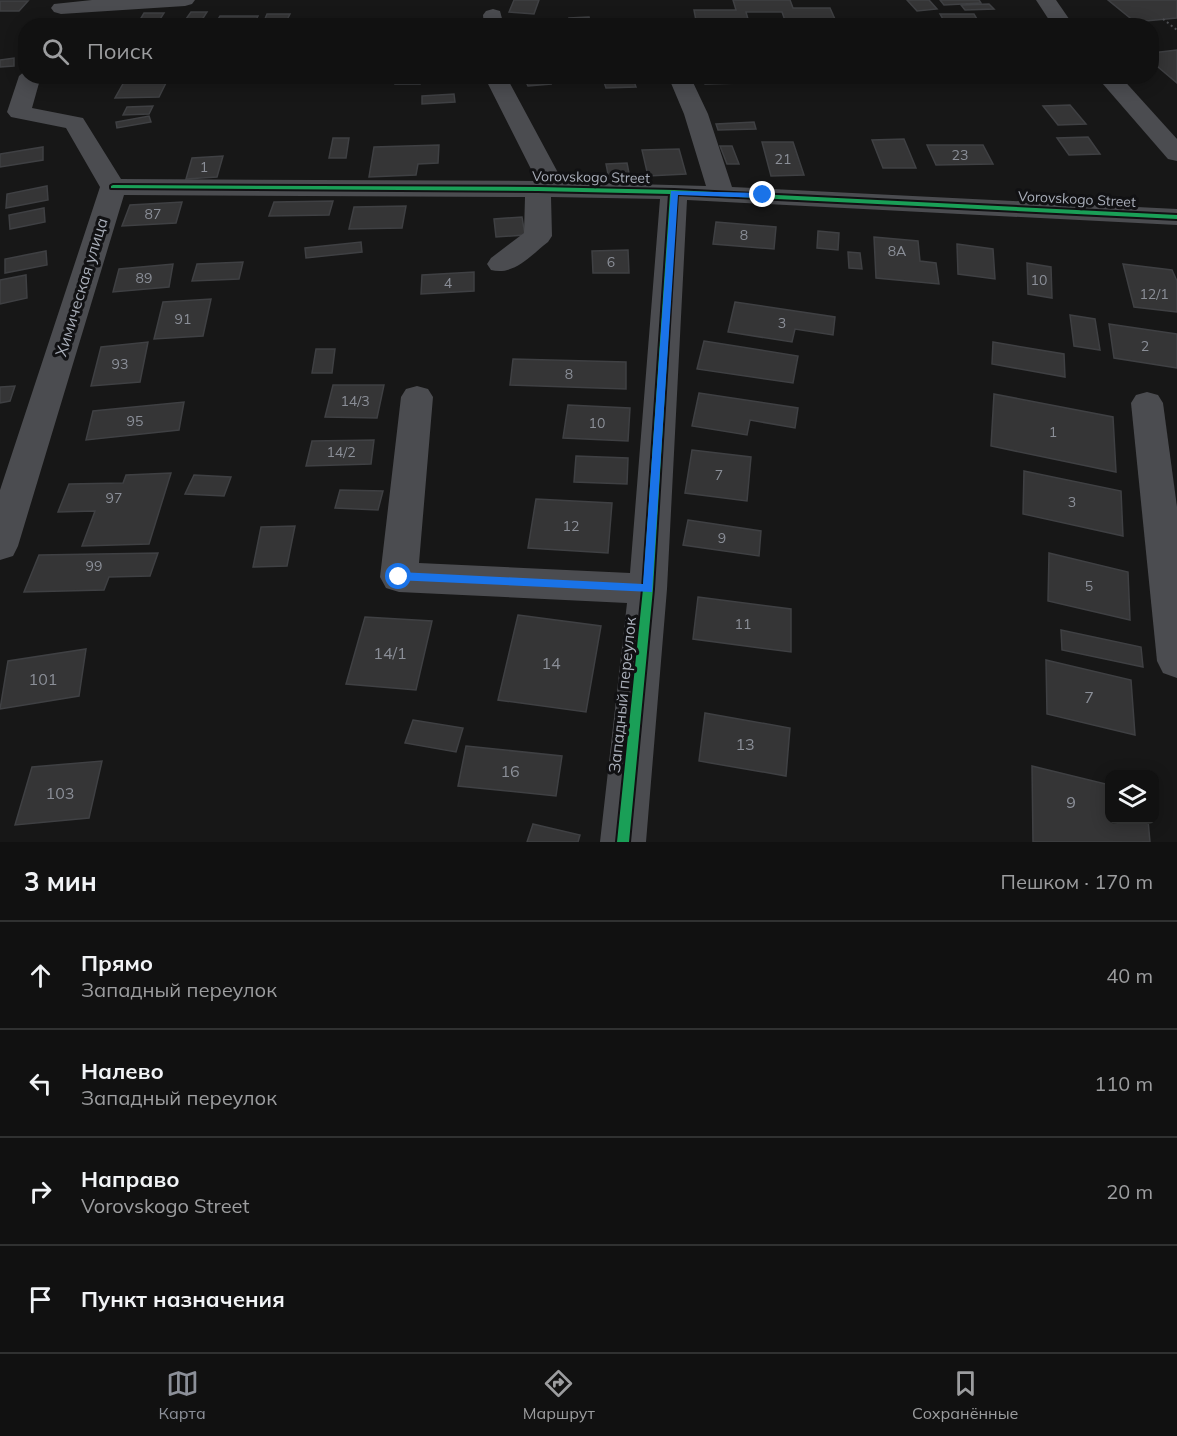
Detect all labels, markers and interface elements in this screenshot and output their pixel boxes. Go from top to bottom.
search box [18,18,1159,84]
icon: search [39,35,72,68]
text: Поиск [87,37,153,65]
house number: 23 [952,146,968,164]
house number: 21 [775,150,791,168]
house number: 1 [200,158,208,176]
street label: Vorovskogo Street [532,167,650,187]
route end [749,181,775,207]
street label: Vorovskogo Street [1018,187,1136,211]
house number: 87 [145,205,161,223]
street label: Химическая улица [50,215,112,359]
house number: 8 [740,226,748,244]
house number: 8А [888,242,907,260]
house number: 6 [607,253,615,271]
house number: 89 [136,269,152,287]
house number: 10 [1031,271,1047,289]
house number: 4 [444,274,453,292]
house number: 12/1 [1139,285,1169,303]
house number: 91 [175,310,191,328]
house number: 3 [778,314,786,332]
house number: 2 [1141,337,1149,355]
house number: 93 [112,355,128,373]
house number: 8 [565,365,573,383]
house number: 14/3 [340,392,370,410]
house number: 95 [127,412,143,430]
house number: 10 [589,414,605,432]
house number: 1 [1049,423,1057,441]
house number: 14/2 [326,443,356,461]
house number: 7 [715,466,723,484]
house number: 97 [106,489,122,507]
house number: 3 [1068,493,1076,511]
house number: 12 [563,517,579,535]
house number: 9 [718,529,726,547]
house number: 99 [86,557,102,575]
route start [385,563,411,589]
house number: 5 [1085,577,1093,595]
house number: 11 [735,615,751,633]
street label: Западный переулок [604,616,640,774]
house number: 14/1 [373,643,407,663]
house number: 14 [541,653,561,673]
house number: 101 [29,669,57,689]
house number: 7 [1084,687,1094,707]
house number: 13 [735,734,755,754]
house number: 16 [500,761,520,781]
map controls [1105,770,1159,824]
button: layers [1105,770,1159,824]
house number: 103 [46,783,74,803]
house number: 9 [1066,792,1076,812]
text: 3 мин [24,865,97,898]
text: Пешком · 170 m [1001,869,1153,894]
text: Прямо [81,949,153,977]
icon: ahead [24,959,57,992]
text: 40 m [1106,963,1153,988]
text: Западный переулок [81,977,277,1002]
text: Налево [81,1057,164,1085]
icon: left [24,1067,57,1100]
text: 110 m [1094,1071,1153,1096]
text: Западный переулок [81,1085,277,1110]
text: Направо [81,1165,179,1193]
icon: right [24,1175,57,1208]
text: 20 m [1106,1179,1153,1204]
text: Vorovskogo Street [81,1193,249,1218]
icon: arrive [24,1283,57,1316]
text: Пункт назначения [81,1285,285,1313]
tab: Карта [159,1367,206,1423]
tab: Маршрут [523,1367,595,1423]
tab: Сохранённые [912,1367,1018,1423]

